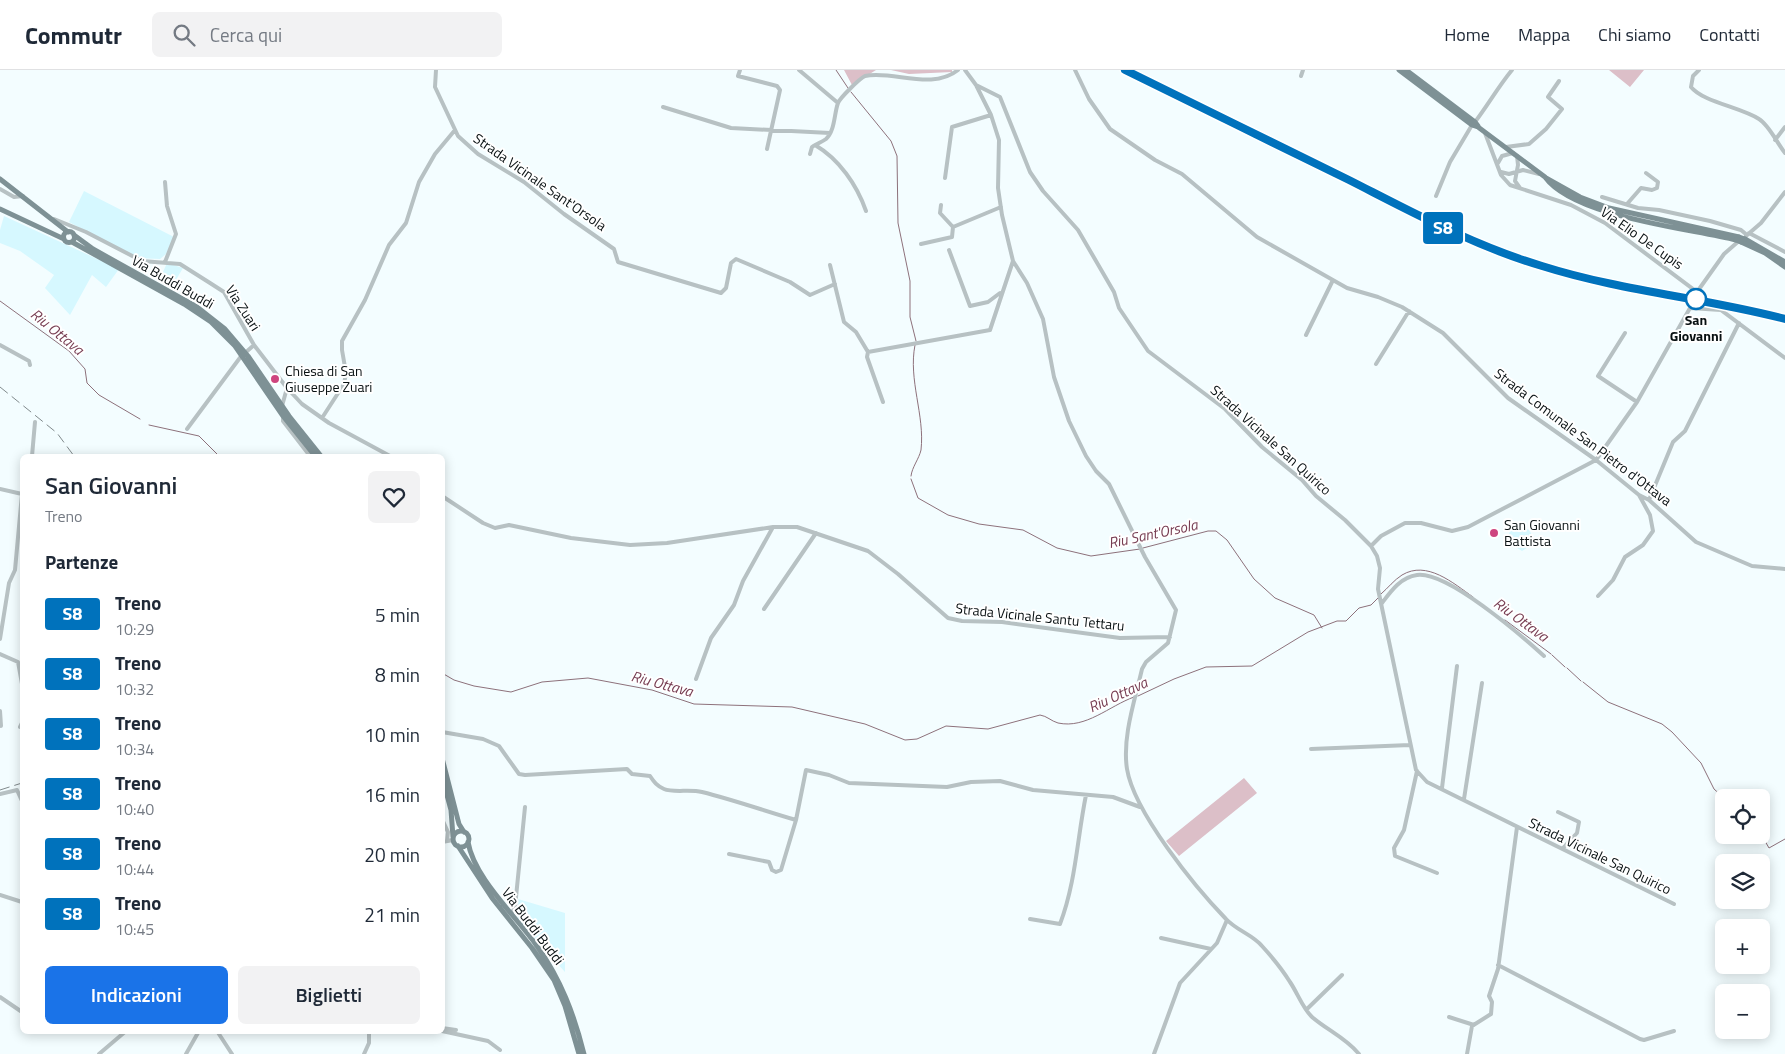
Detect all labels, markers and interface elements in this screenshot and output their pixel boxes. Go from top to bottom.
search box [152,12,502,57]
text: Commutr [25,17,122,53]
text: Cerca qui [210,20,282,49]
icon: search [170,21,198,49]
text: Home [1444,21,1490,48]
text: Mappa [1518,21,1570,48]
text: Chi siamo [1598,21,1671,48]
text: Contatti [1699,21,1760,48]
street label: Strada Vicinale Sant'Orsola [469,128,611,236]
street label: Via Elio De Cupis [1597,201,1688,274]
line badge: S8 [1420,212,1466,244]
text: S8 [1433,214,1453,241]
street label: Via Buddi Buddi [128,249,218,314]
street label: Via Zuari [221,281,266,335]
marker: San Giovanni [1685,288,1707,310]
water label: Riu Ottava [26,303,90,361]
place label: San Giovanni [1670,309,1722,346]
place label: Chiesa di San Giuseppe Zuari [285,360,372,397]
street label: Strada Comunale San Pietro d'Ottava [1490,363,1676,510]
marker: Chiesa di San Giuseppe Zuari [269,373,281,385]
street label: Strada Vicinale San Quirico [1206,380,1336,500]
text: San Giovanni [45,467,177,503]
button: heart [368,471,420,523]
text: Treno [45,504,83,528]
water label: Riu Sant'Orsola [1106,513,1201,554]
place label: San Giovanni Battista [1504,514,1580,551]
marker: San Giovanni Battista [1488,527,1500,539]
text: Partenze [45,547,118,576]
text: Treno [115,588,161,617]
water label: Riu Ottava [1489,592,1555,648]
street label: Strada Vicinale Santu Tettaru [955,597,1126,636]
text: S8 [63,600,82,627]
text: 5 min [375,600,420,629]
text: 10:29 [115,617,154,641]
text: Treno [115,648,161,677]
text: S8 [63,660,82,687]
text: 8 min [375,660,420,689]
water label: Riu Ottava [629,664,697,703]
water label: Riu Ottava [1084,670,1153,718]
text: 10:32 [115,677,154,701]
text: Treno [115,708,161,737]
text: S8 [63,720,82,747]
text: 10 min [364,720,420,749]
text: 10:34 [115,737,154,761]
text: Treno [115,768,161,797]
text: S8 [63,780,82,807]
text: 16 min [364,780,420,809]
map controls [1715,789,1770,1039]
button: locate [1715,789,1770,844]
text: 10:40 [115,797,154,821]
street label: Strada Vicinale San Quirico [1525,812,1675,899]
text: Treno [115,828,161,857]
text: S8 [63,840,82,867]
text: 20 min [364,840,420,869]
button: layers [1715,854,1770,909]
text: 10:44 [115,857,154,881]
street label: Via Buddi Buddi [497,883,570,969]
text: Treno [115,888,161,917]
text: S8 [63,900,82,927]
text: 21 min [364,900,420,929]
text: 10:45 [115,917,154,941]
button: + [1715,919,1770,974]
button: Indicazioni [45,966,228,1024]
button: Biglietti [238,966,420,1024]
button: − [1715,984,1770,1039]

